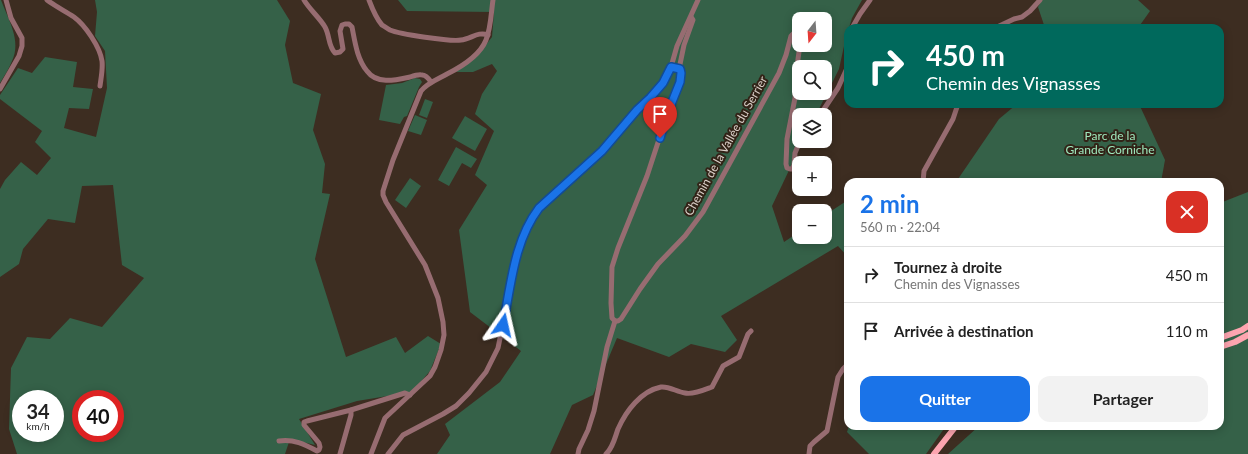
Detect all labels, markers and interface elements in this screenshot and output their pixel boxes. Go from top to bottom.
north arrow [792,12,832,52]
map controls [792,12,832,244]
text: 450 m [926,38,1005,72]
icon: right [860,40,912,92]
button: search [792,60,832,100]
text: Chemin des Vignasses [926,72,1100,94]
street label: Chemin de la Vallée du Serrier [681,73,771,218]
pin [643,97,677,138]
icon: arrive [649,103,671,125]
button: layers [792,108,832,148]
park label: Parc de la Grande Corniche [1065,128,1155,157]
button: + [792,156,832,196]
text: 2 min [860,189,920,218]
button: close [1166,191,1208,233]
button: − [792,204,832,244]
text: 560 m · 22:04 [860,219,940,235]
text: Tournez à droite [894,258,1002,276]
icon: right [860,264,882,286]
text: 450 m [1166,266,1208,284]
text: Chemin des Vignasses [894,276,1020,292]
position arrow [482,304,524,346]
icon: arrive [860,320,882,342]
text: Arrivée à destination [894,322,1033,340]
text: 110 m [1166,322,1208,340]
button: Quitter [860,376,1030,422]
button: Partager [1038,376,1208,422]
speed limit sign: 40 [72,390,124,442]
text: 34 [26,399,50,423]
text: km/h [26,420,50,432]

